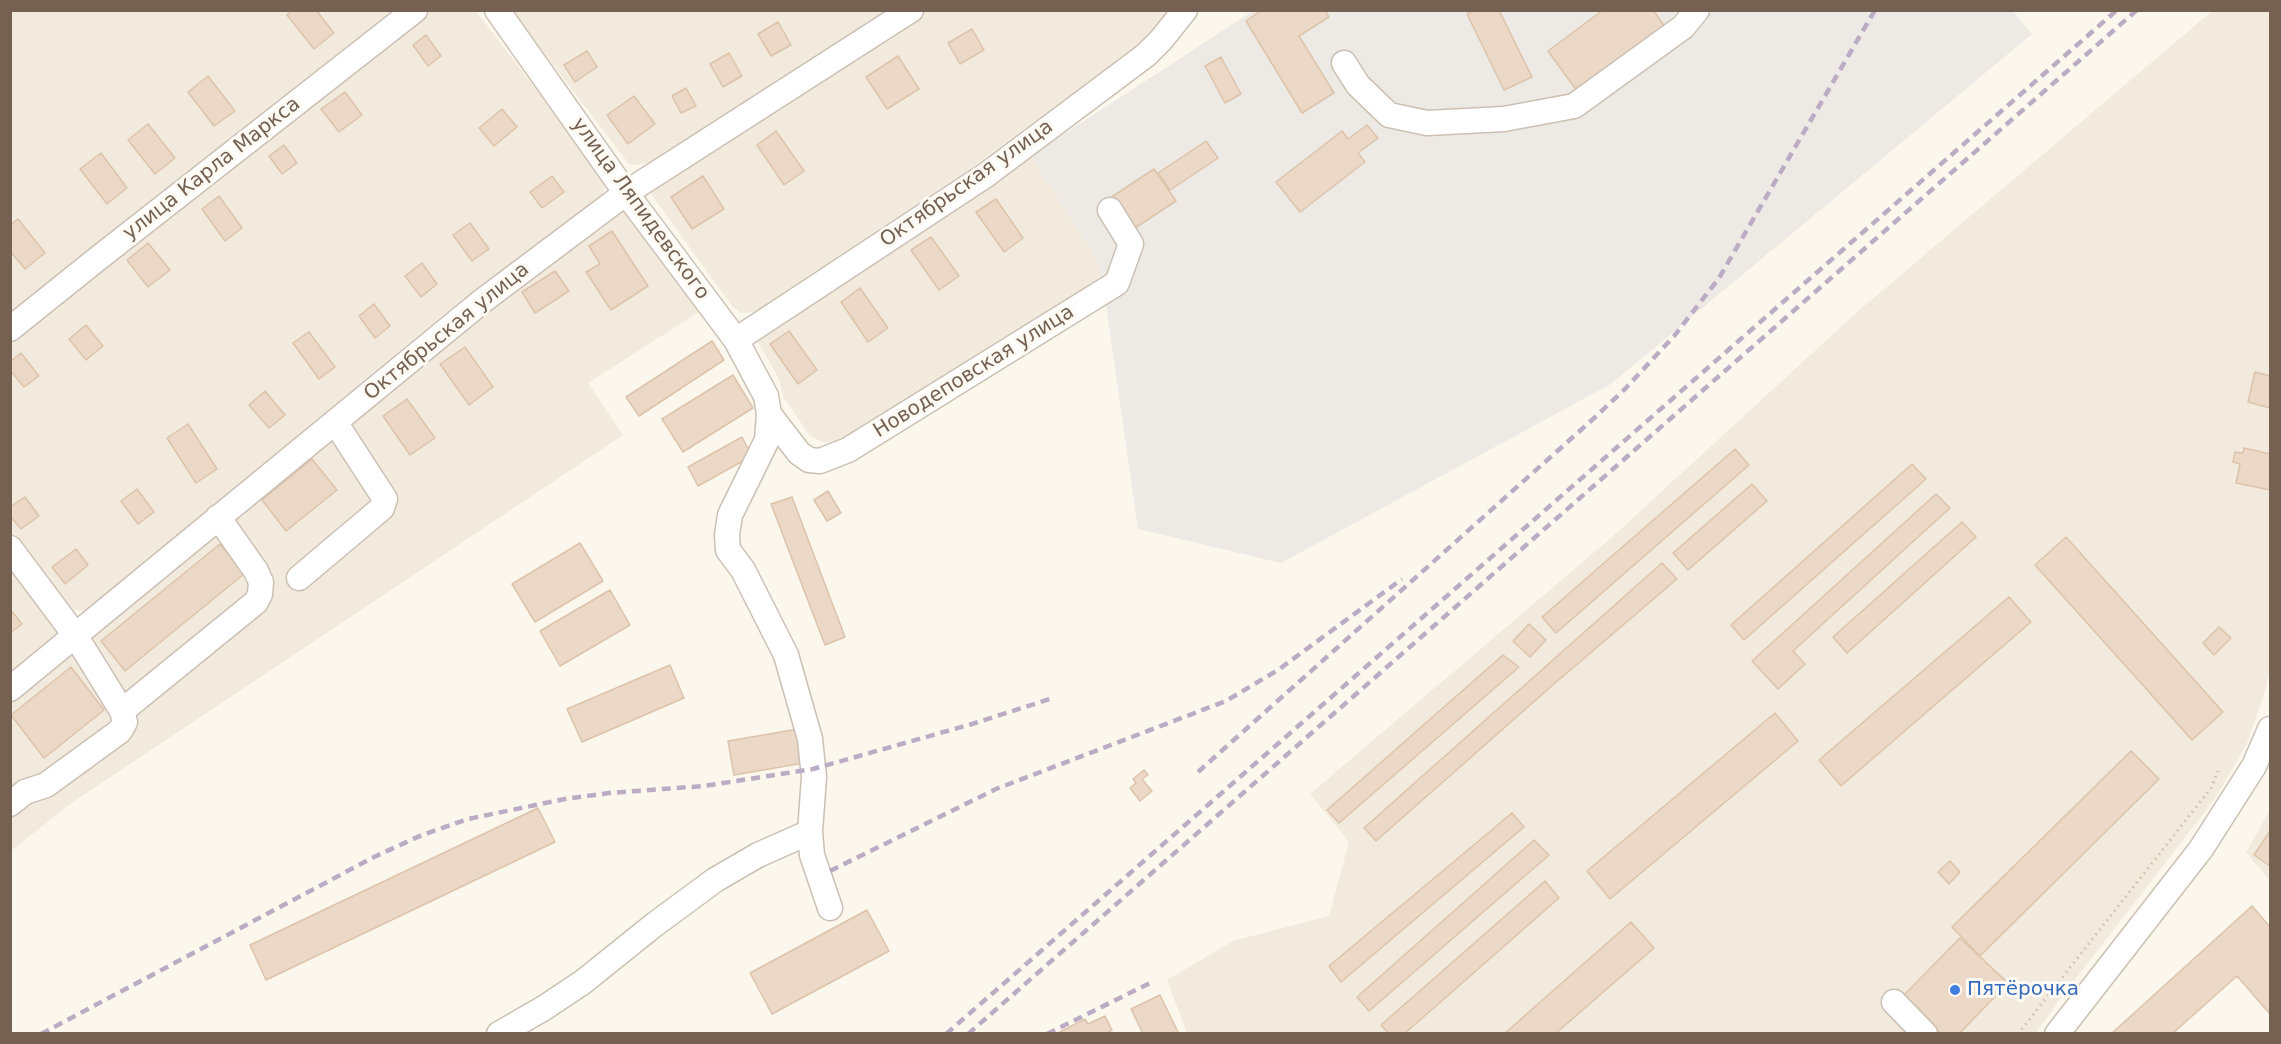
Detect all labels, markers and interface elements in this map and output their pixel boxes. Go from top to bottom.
street label: улица Карла Маркса [119,92,305,246]
street label: улица Ляпидевского [566,113,714,305]
street label: Октябрьская улица [876,115,1058,253]
street label: Октябрьская улица [360,258,534,406]
street label: Новодеповская улица [869,300,1079,444]
place label: Пятёрочка [1967,978,2079,1002]
marker: Пятёрочка [1948,983,1962,997]

